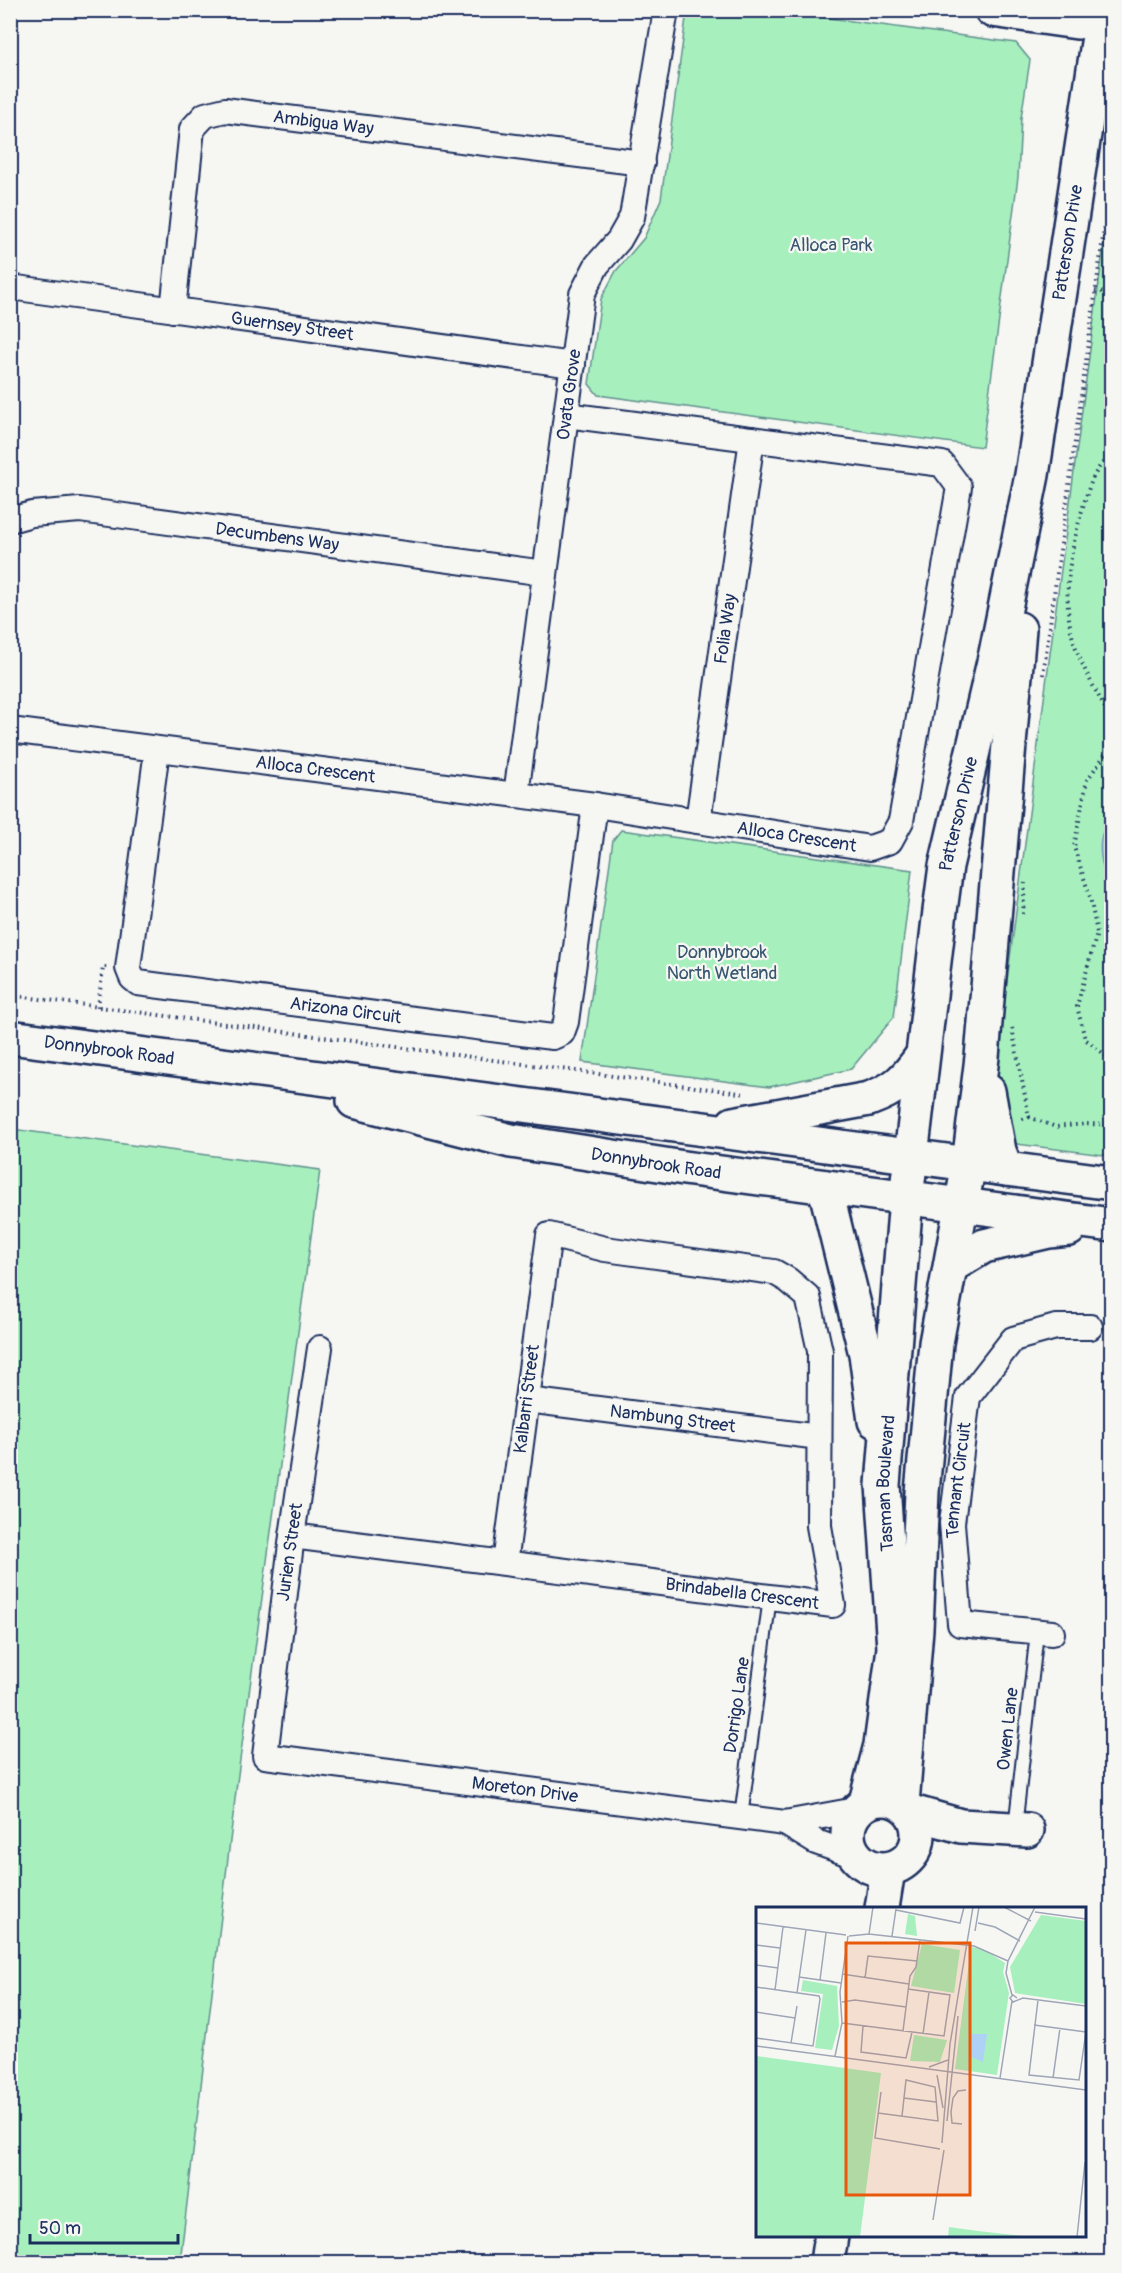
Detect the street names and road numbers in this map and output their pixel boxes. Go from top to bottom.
street label: Ambigua Way [272,105,375,140]
street label: Patterson Drive [1047,183,1088,302]
street label: Guernsey Street [230,306,356,346]
street label: Ovata Grove [551,347,586,441]
street label: Decumbens Way [214,517,341,557]
street label: Folia Way [709,592,742,666]
street label: Alloca Crescent [254,750,377,788]
street label: Patterson Drive [934,754,983,872]
street label: Alloca Crescent [735,816,859,857]
street label: Arizona Circuit [289,991,404,1029]
street label: Donnybrook Road [42,1030,176,1070]
street label: Donnybrook Road [589,1142,723,1184]
street label: Kalbarri Street [509,1343,545,1455]
street label: Nambung Street [609,1399,738,1438]
street label: Tasman Boulevard [871,1414,900,1552]
street label: Tennant Circuit [940,1420,976,1539]
street label: Jurien Street [272,1501,308,1602]
street label: Brindabella Crescent [664,1572,821,1615]
street label: Dorrigo Lane [719,1655,755,1754]
street label: Owen Lane [992,1686,1024,1772]
street label: Moreton Drive [471,1771,580,1808]

